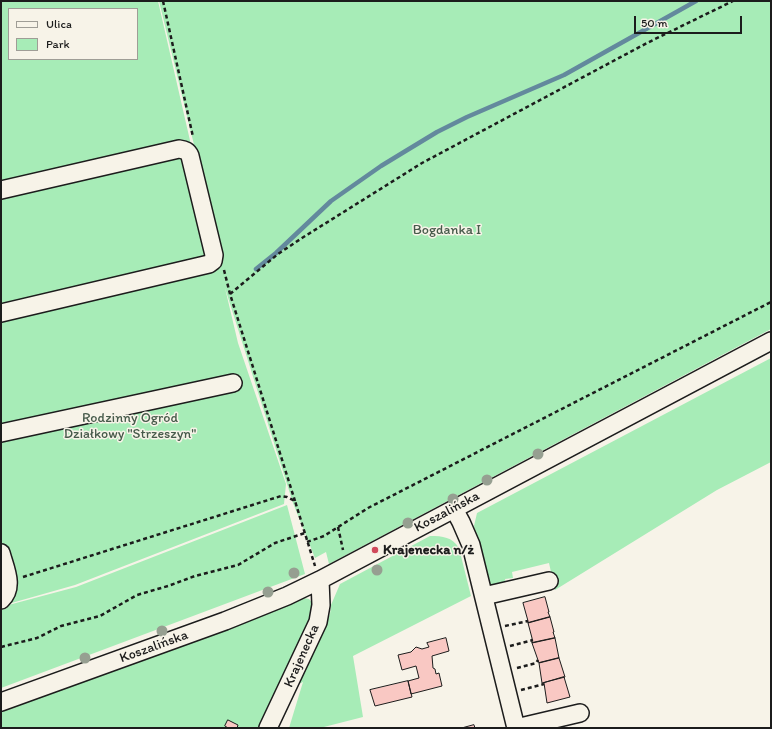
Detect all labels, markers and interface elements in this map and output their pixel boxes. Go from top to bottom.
legend [8,8,138,60]
scale bar [636,8,744,34]
text: 50 m [641,16,667,30]
text: Ulica [46,17,72,31]
text: Park [46,37,70,51]
park label: Bogdanka I [413,222,481,238]
park label: Rodzinny Ogród Działkowy "Strzeszyn" [64,410,196,442]
street label: Koszalińska [411,488,483,536]
place label: Krajenecka n/ż [383,542,474,558]
marker: Krajenecka n/ż [370,545,380,555]
street label: Krajenecka [281,622,323,690]
street label: Koszalińska [117,627,191,667]

